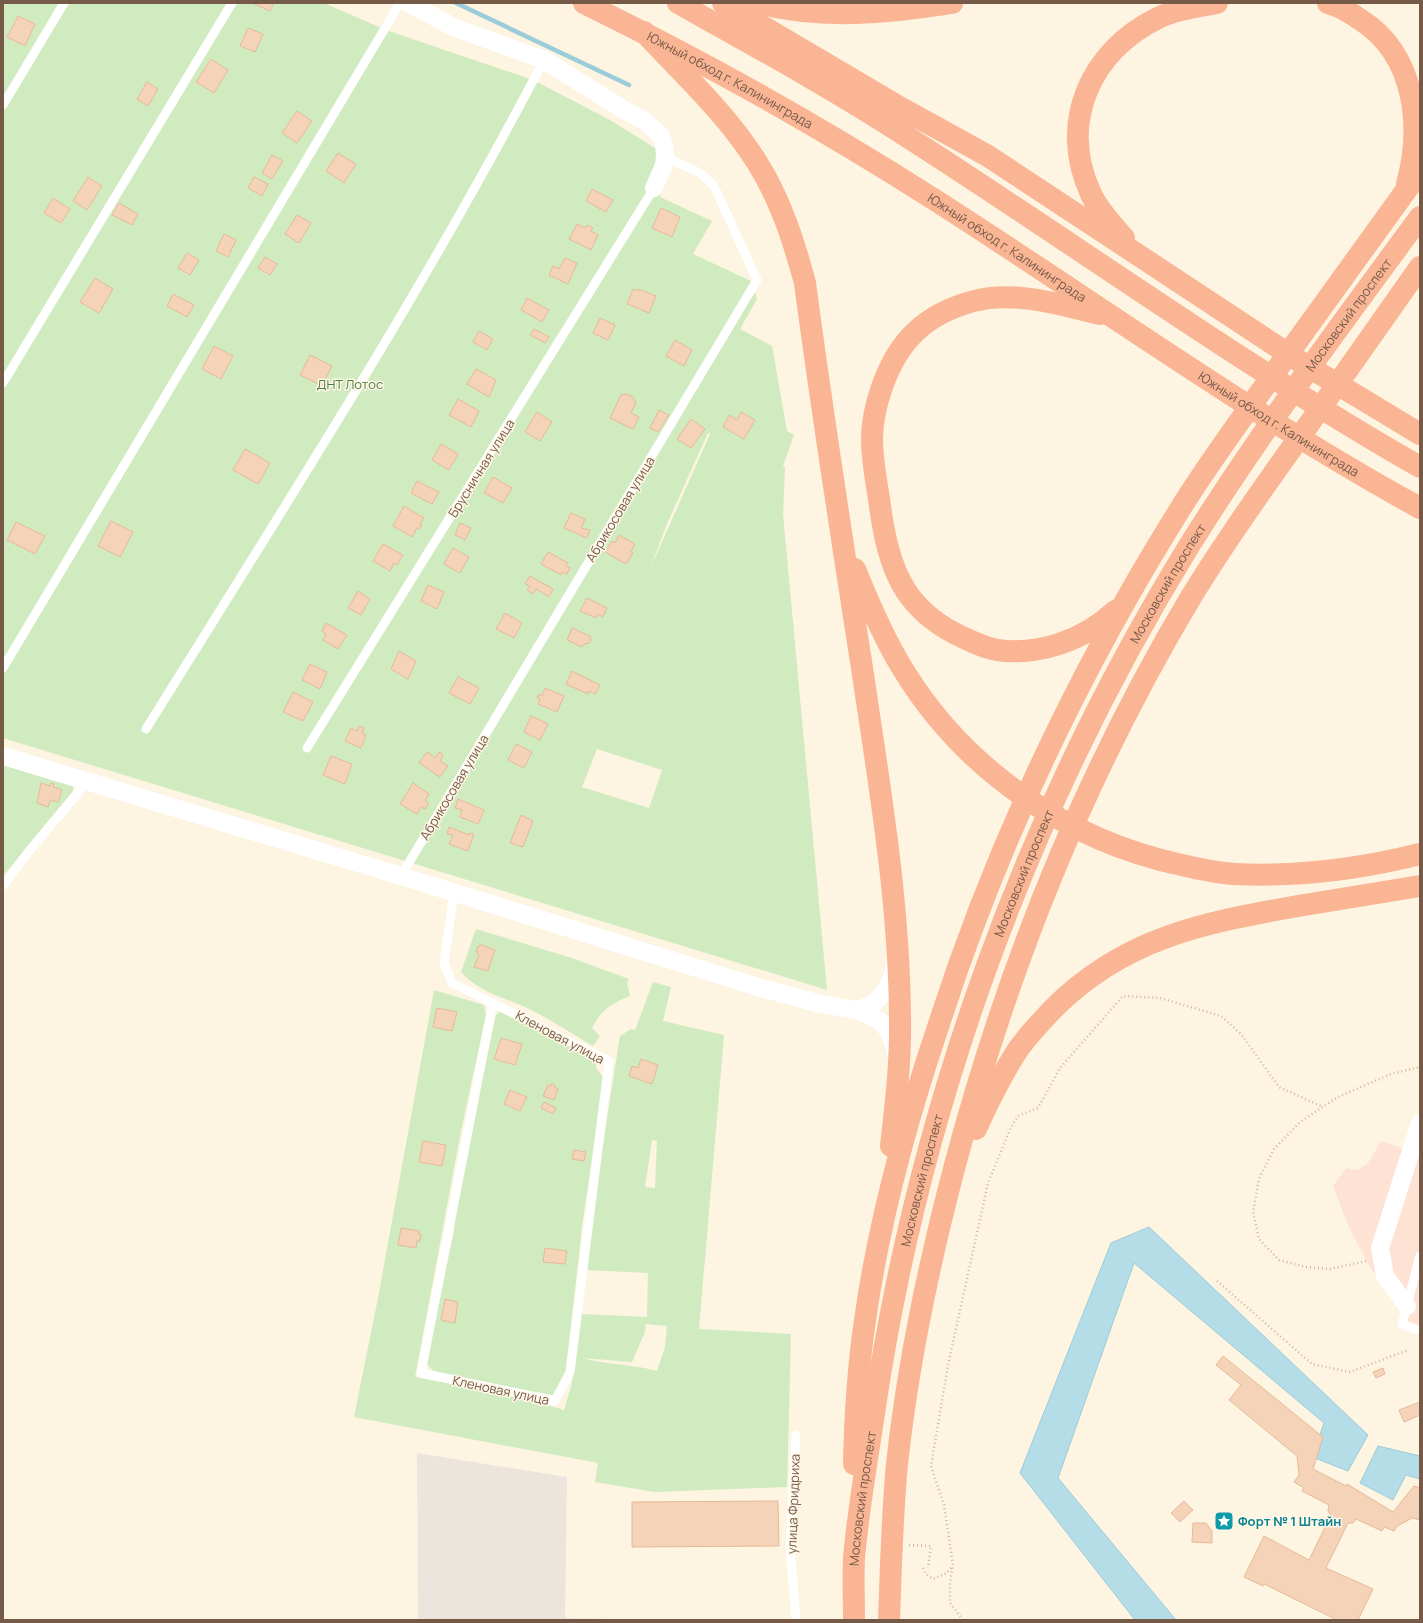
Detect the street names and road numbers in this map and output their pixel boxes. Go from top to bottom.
street label: Южный обход г. Калининграда [644,27,816,133]
street label: Южный обход г. Калининграда [924,189,1090,306]
street label: Московский проспект [1301,254,1396,375]
street label: Южный обход г. Калининграда [1195,367,1363,481]
street label: Брусничная улица [444,415,518,521]
street label: Абрикосовая улица [581,453,659,565]
street label: Московский проспект [1125,520,1210,646]
street label: Абрикосовая улица [415,731,493,843]
street label: Московский проспект [989,806,1058,939]
street label: Кленовая улица [512,1006,608,1068]
street label: Московский проспект [896,1112,947,1248]
street label: Кленовая улица [451,1371,551,1409]
street label: Московский проспект [845,1429,880,1566]
street label: улица Фридриха [782,1454,804,1554]

